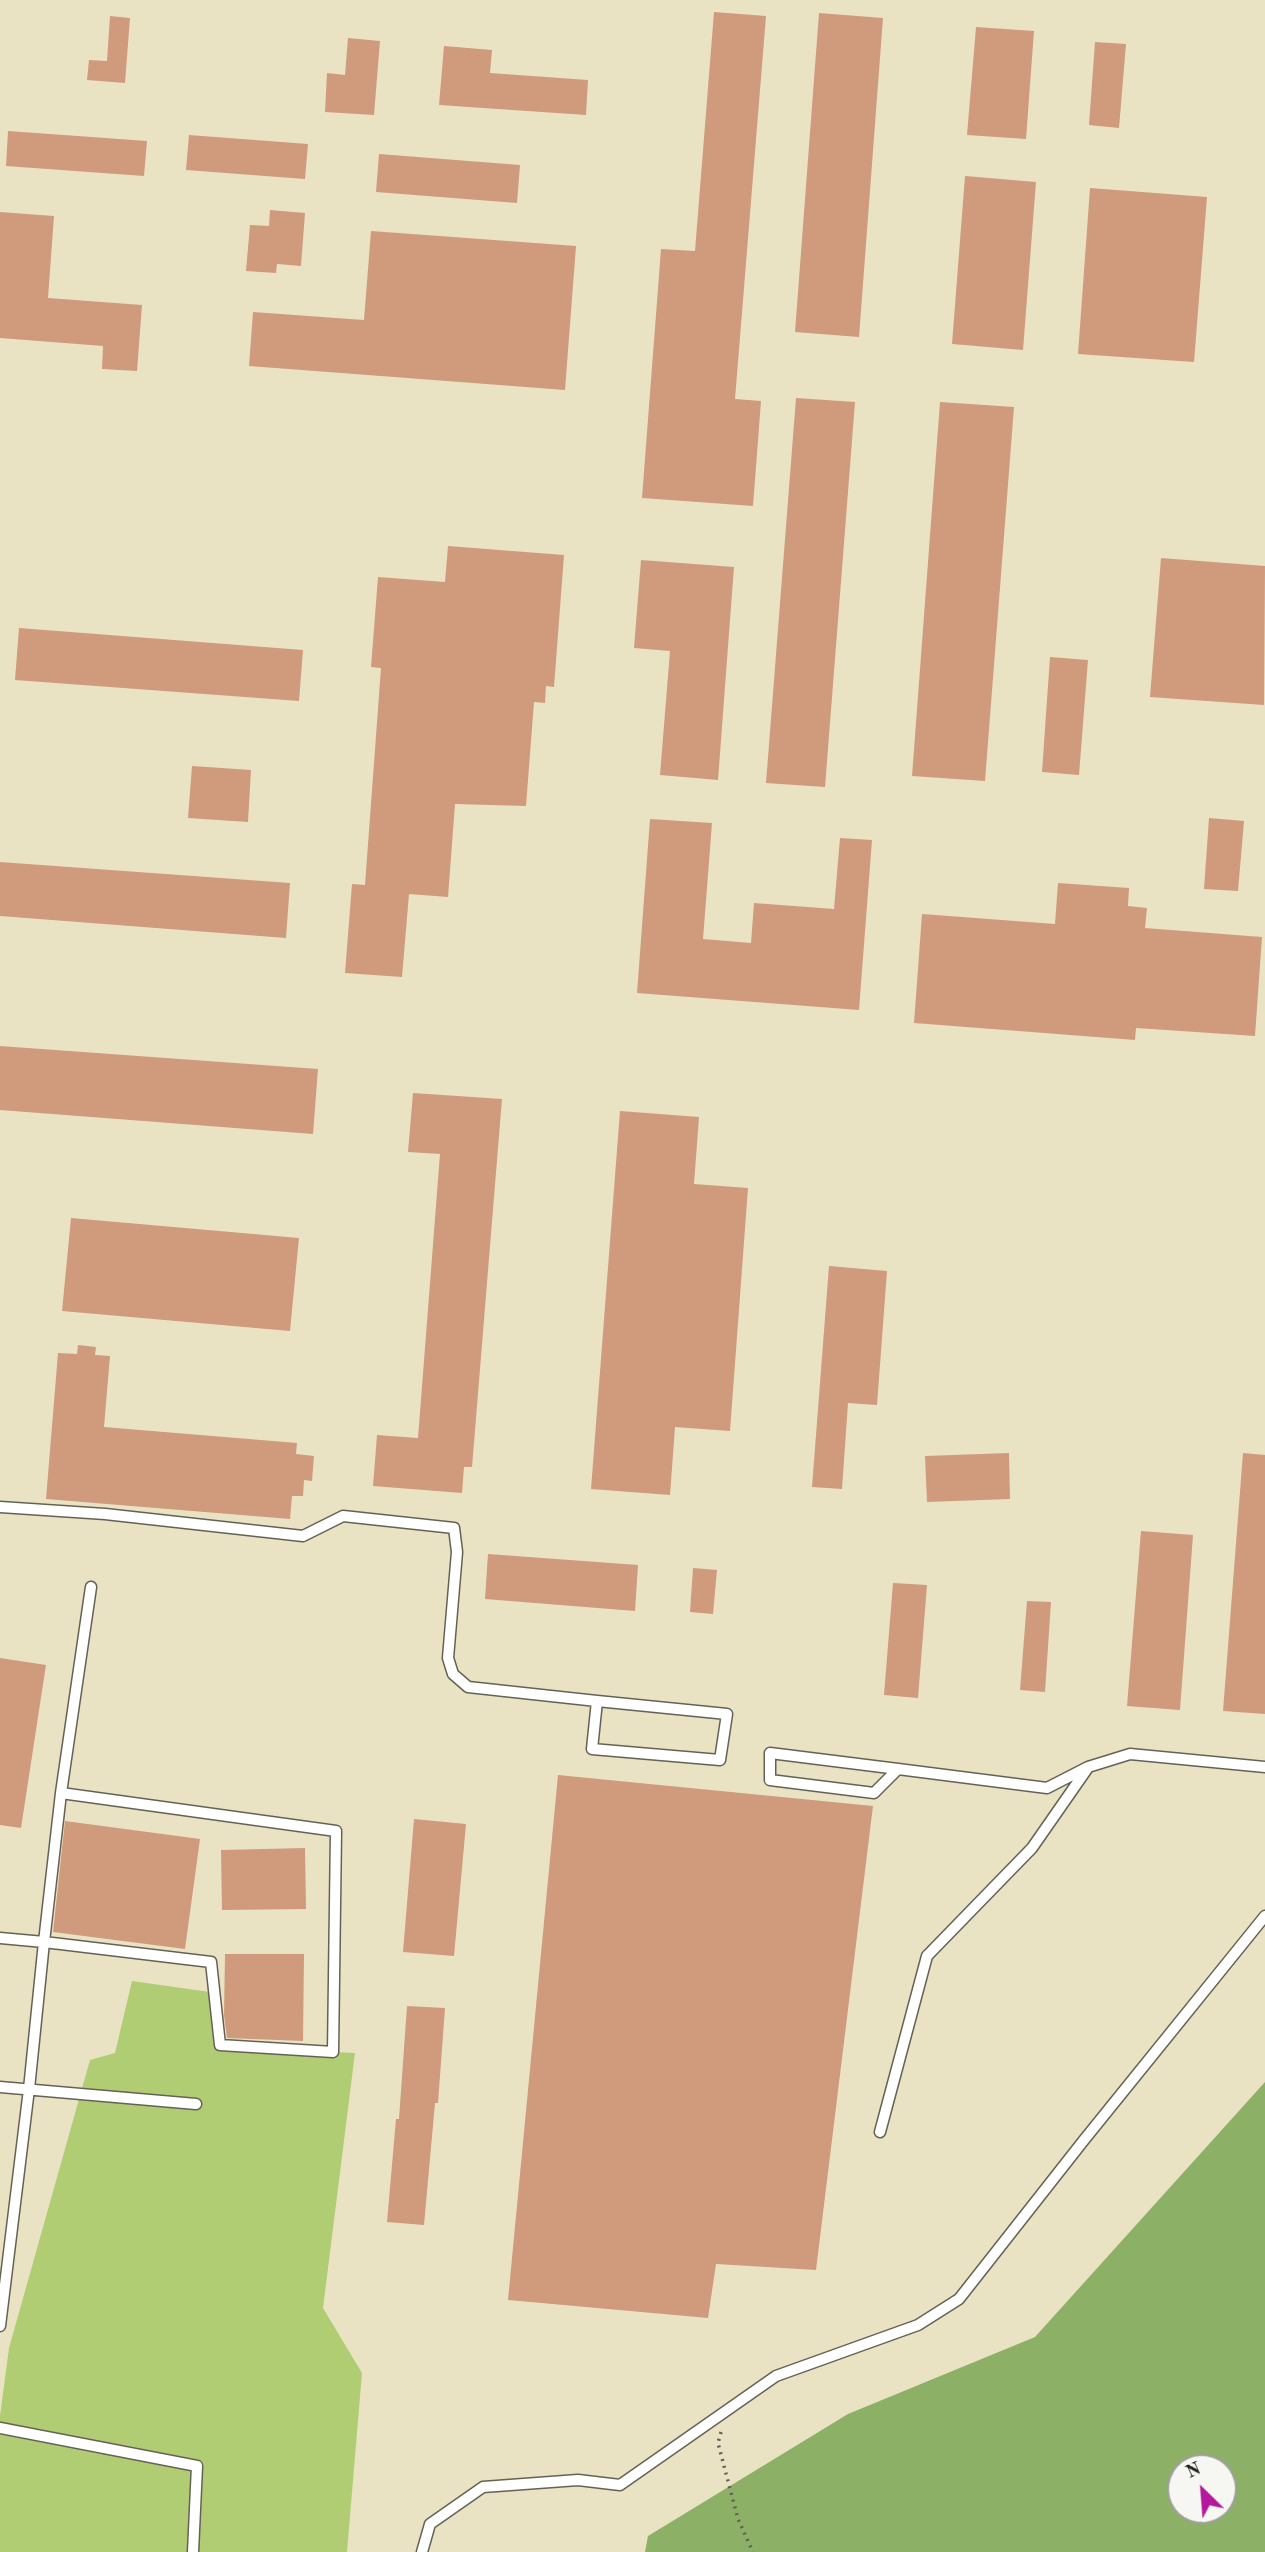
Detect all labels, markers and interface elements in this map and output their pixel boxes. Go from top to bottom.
north arrow [1167,2454,1237,2524]
text: N [1183,2460,1204,2483]

